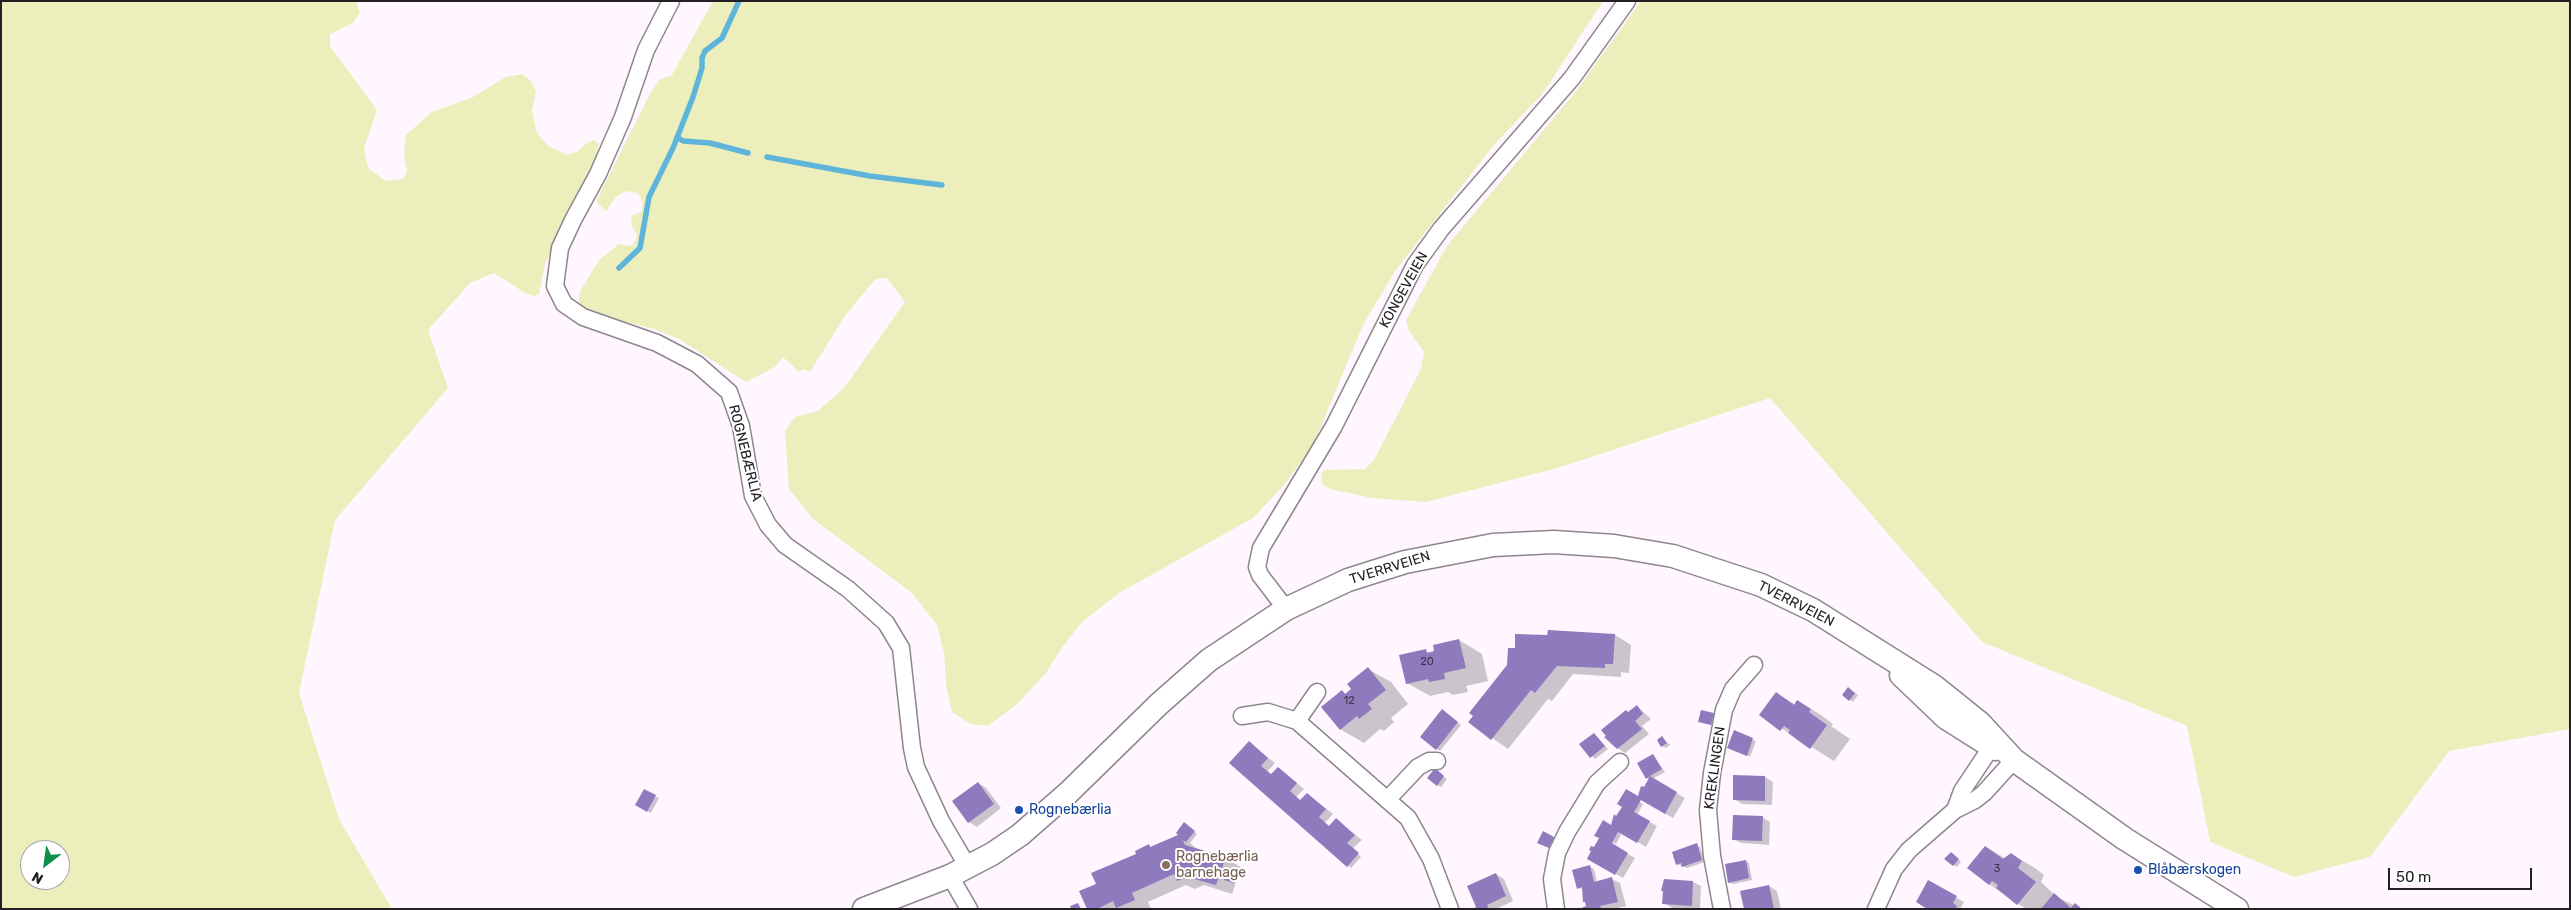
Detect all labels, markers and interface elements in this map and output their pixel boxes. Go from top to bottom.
street label: KONGEVEIEN [1376,249,1432,331]
street label: ROGNEBÆRLIA [725,403,765,503]
street label: TVERRVEIEN [1348,548,1432,588]
street label: TVERRVEIEN [1755,578,1837,630]
house number: 20 [1420,655,1434,669]
house number: 12 [1343,694,1355,708]
street label: KREKLINGEN [1701,725,1729,811]
place label: Rognebærlia [1029,802,1111,818]
marker: Rognebærlia [1013,804,1025,816]
north arrow [20,840,70,890]
place label: Rognebærlia barnehage [1176,849,1258,882]
scale bar [2391,858,2535,890]
marker: Rognebærlia barnehage [1160,859,1172,871]
house number: 3 [1994,862,2000,876]
place label: Blåbærskogen [2148,862,2241,878]
marker: Blåbærskogen [2132,864,2144,876]
text: N [29,868,46,887]
text: 50 m [2396,868,2431,886]

